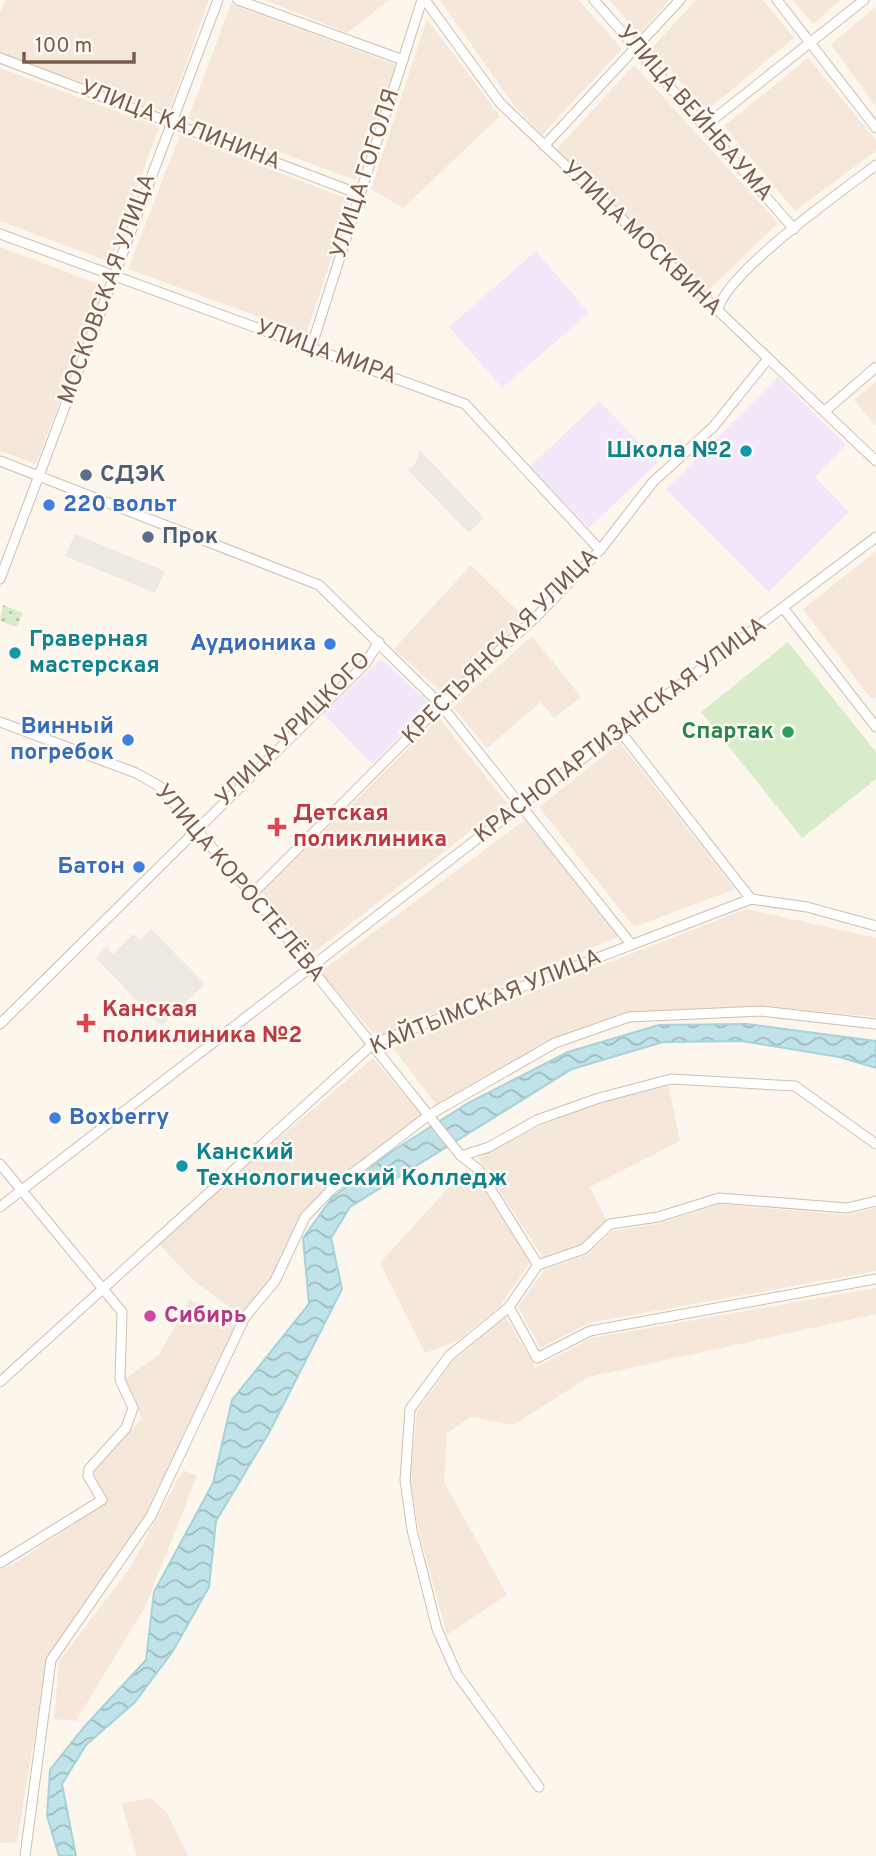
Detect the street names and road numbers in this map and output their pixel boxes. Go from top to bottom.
street label: УЛИЦА ВЕЙНБАУМА [610,19,780,208]
street label: УЛИЦА КАЛИНИНА [75,74,285,178]
street label: УЛИЦА ГОГОЛЯ [325,85,407,263]
street label: УЛИЦА МОСКВИНА [555,155,727,323]
street label: МОСКОВСКАЯ УЛИЦА [53,170,163,408]
street label: УЛИЦА МИРА [251,314,401,392]
street label: КРЕСТЬЯНСКАЯ УЛИЦА [397,543,605,751]
street label: КРАСНОПАРТИЗАНСКАЯ УЛИЦА [469,612,773,850]
street label: УЛИЦА УРИЦКОГО [210,646,378,814]
street label: УЛИЦА КОРОСТЕЛЁВА [148,778,331,989]
street label: КАЙТЫМСКАЯ УЛИЦА [365,941,606,1063]

